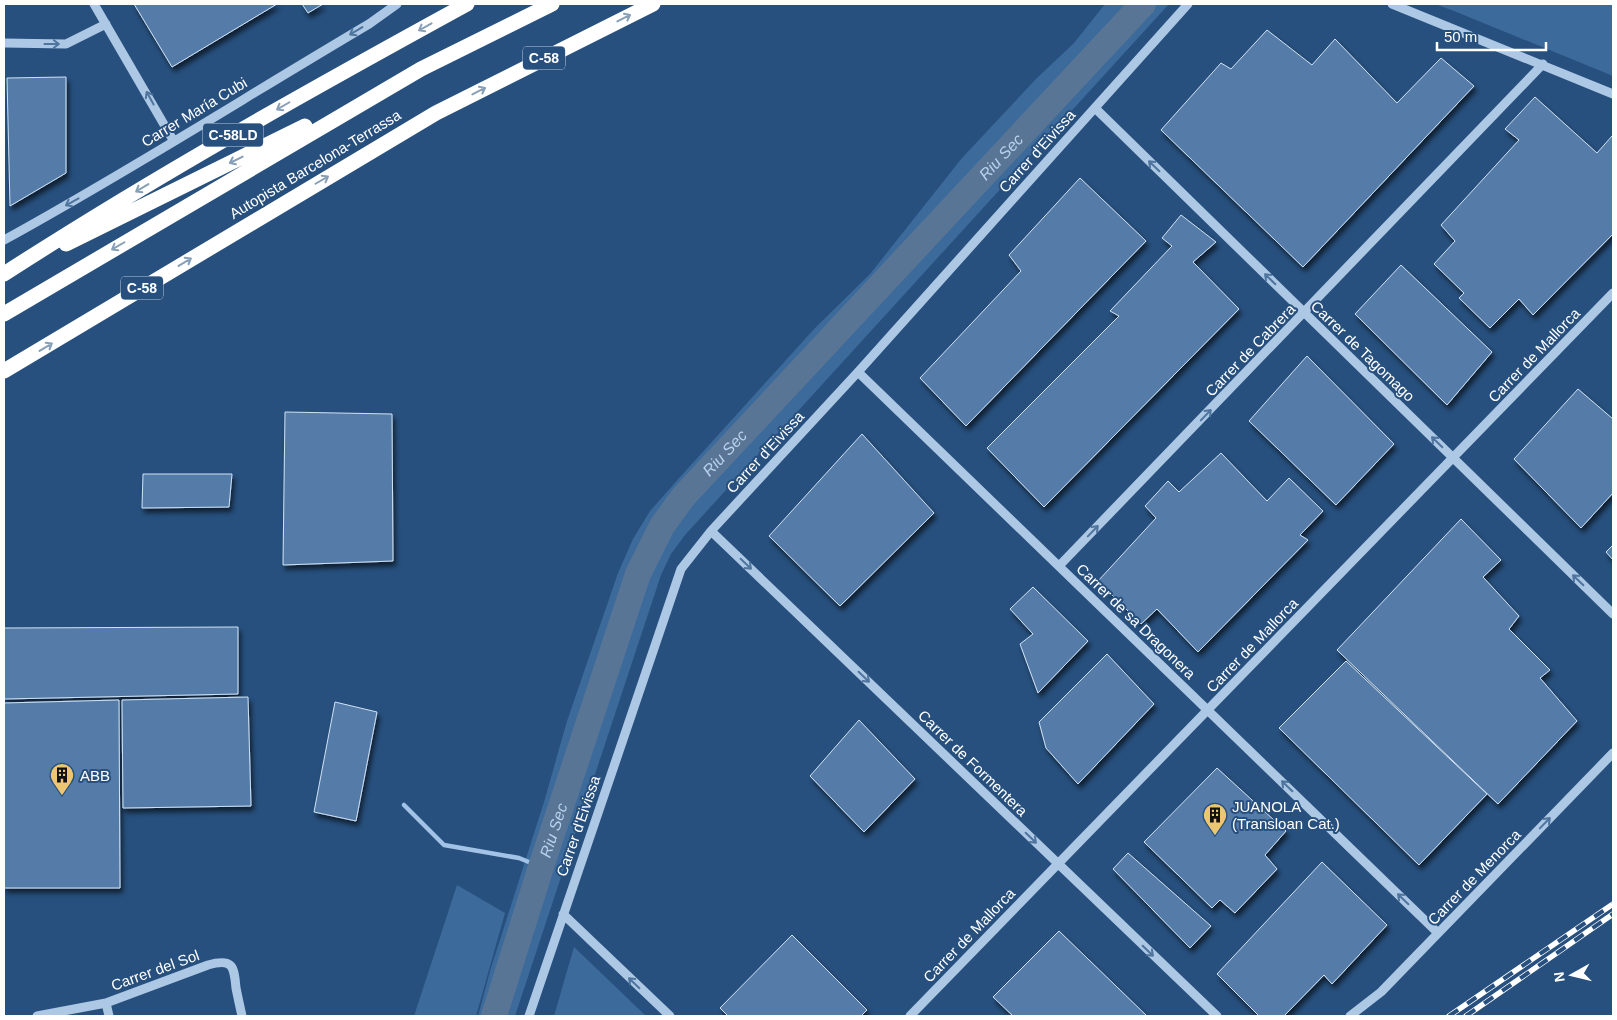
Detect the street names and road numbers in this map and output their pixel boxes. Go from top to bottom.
road number: C-58 [523,46,565,70]
street label: Carrer María Cubi [138,74,250,150]
street label: Autopista Barcelona-Terrassa [226,106,404,222]
street label: Carrer d'Eivissa [995,106,1079,196]
road number: C-58LD [203,124,263,146]
road number: C-58 [121,276,163,300]
street label: Carrer de Tagomago [1308,297,1418,405]
street label: Carrer de Cabrera [1202,300,1299,400]
street label: Carrer de Mallorca [1485,304,1584,406]
street label: Carrer d'Eivissa [723,407,808,496]
street label: Carrer de sa Dragonera [1073,560,1199,683]
street label: Carrer de Mallorca [1203,594,1302,696]
street label: Carrer de Formentera [915,707,1032,820]
street label: Carrer d'Eivissa [553,773,603,879]
street label: Carrer de Menorca [1424,825,1524,928]
street label: Carrer de Mallorca [920,884,1019,986]
street label: Carrer del Sol [109,946,201,994]

